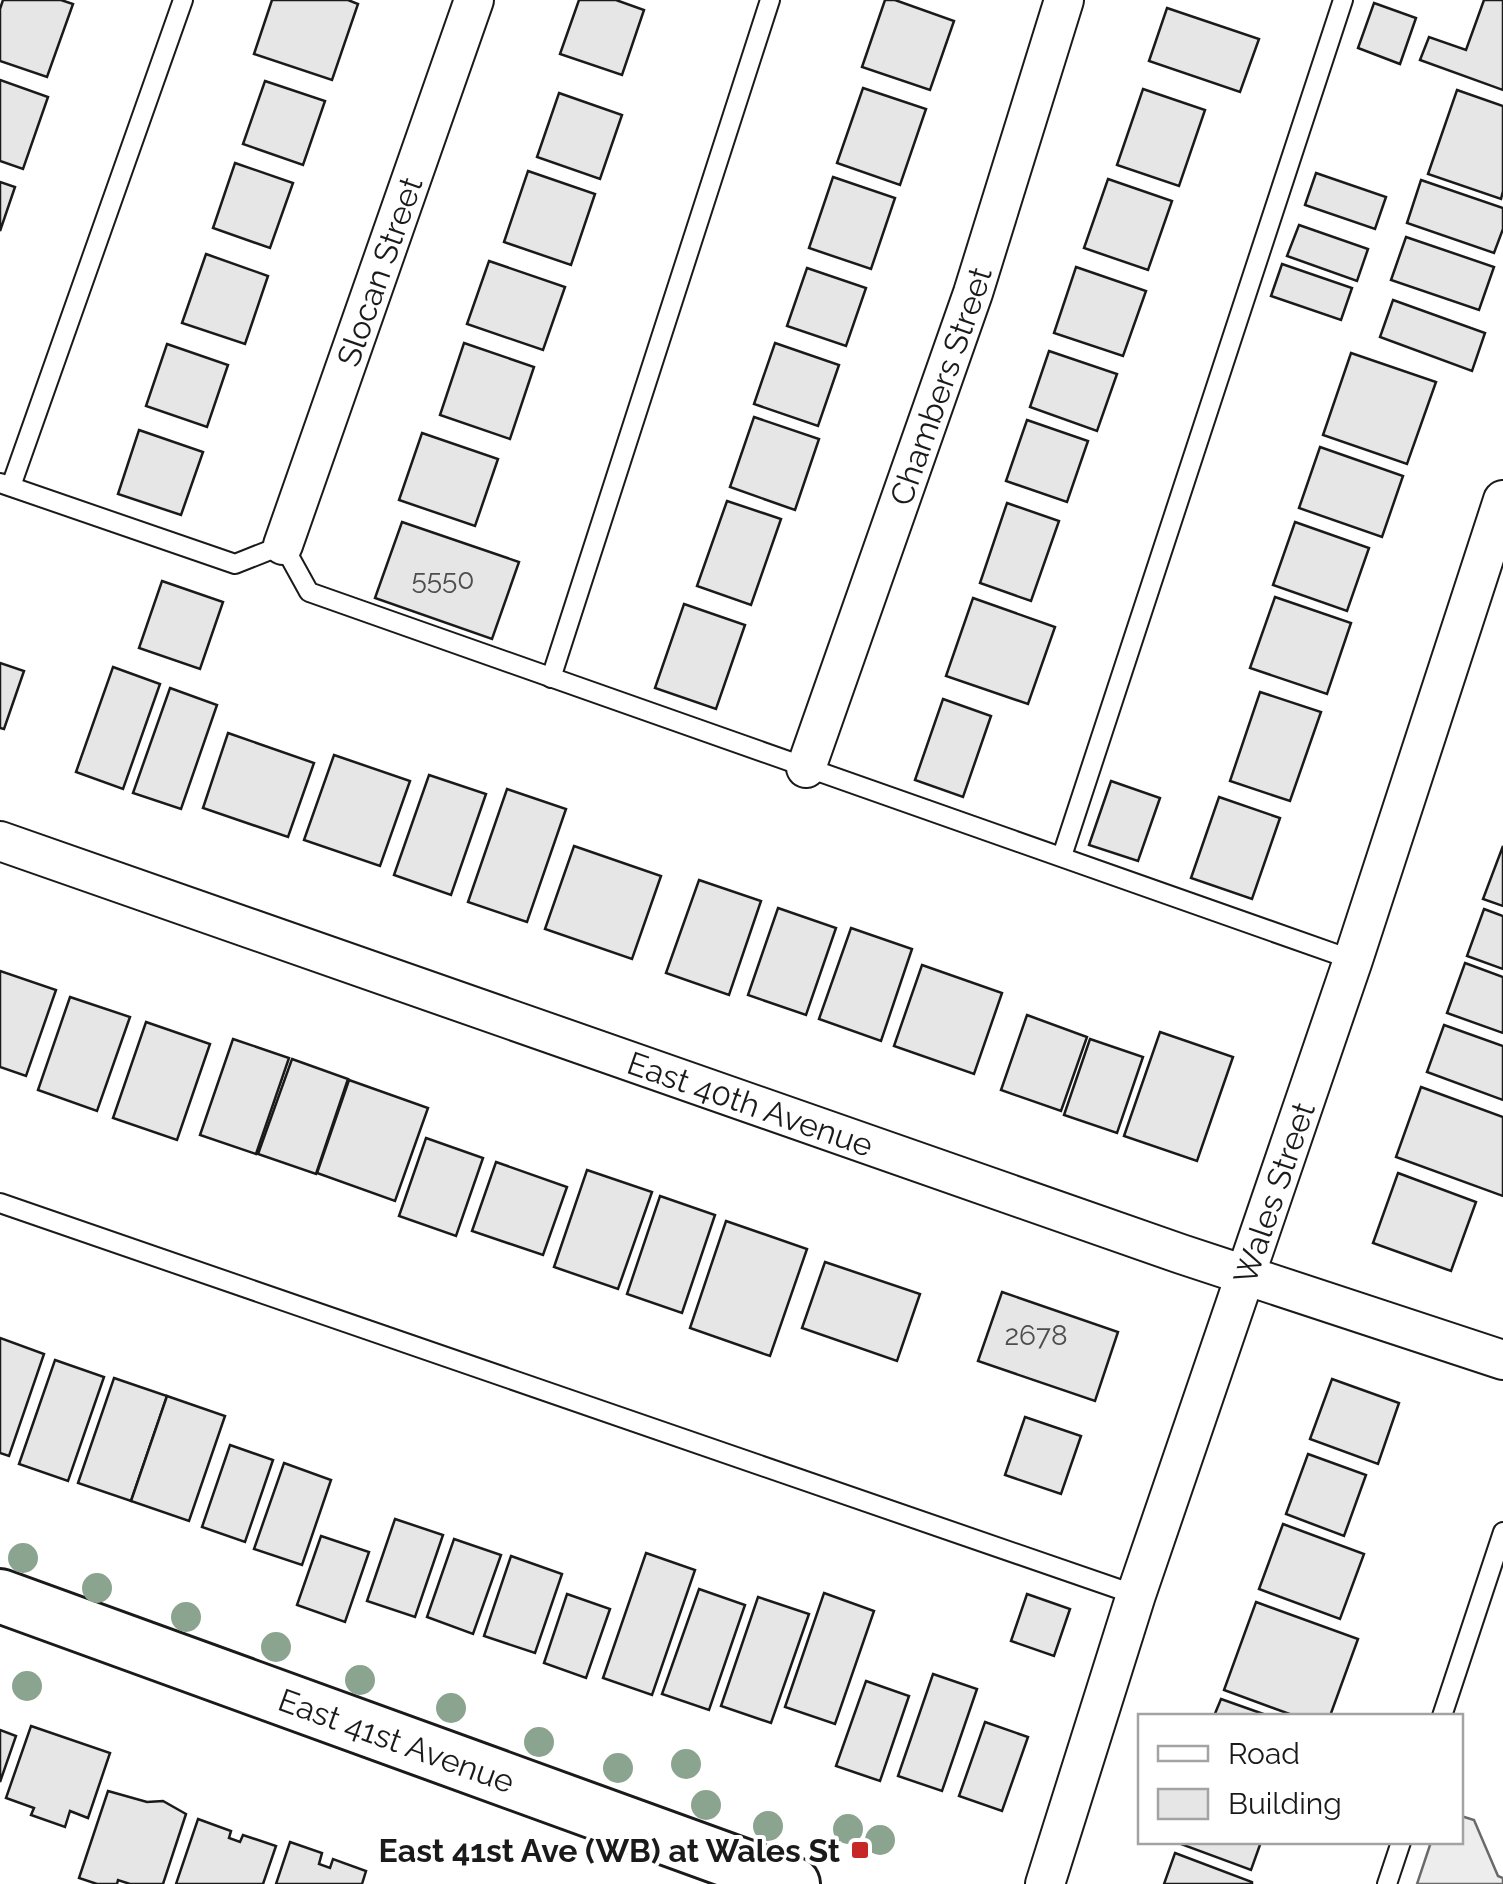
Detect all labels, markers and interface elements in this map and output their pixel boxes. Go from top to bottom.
street label: Slocan Street [329,172,429,371]
street label: Chambers Street [881,262,999,510]
house number: 5550 [412,563,474,596]
street label: East 40th Avenue [623,1044,878,1163]
street label: Wales Street [1225,1097,1322,1288]
house number: 2678 [1004,1319,1068,1352]
street label: East 41st Avenue [274,1680,520,1800]
legend [1138,1714,1463,1844]
text: Road [1228,1736,1300,1771]
text: Building [1228,1786,1342,1821]
place label: East 41st Ave (WB) at Wales St [379,1832,840,1869]
marker: East 41st Ave (WB) at Wales St [849,1839,871,1861]

